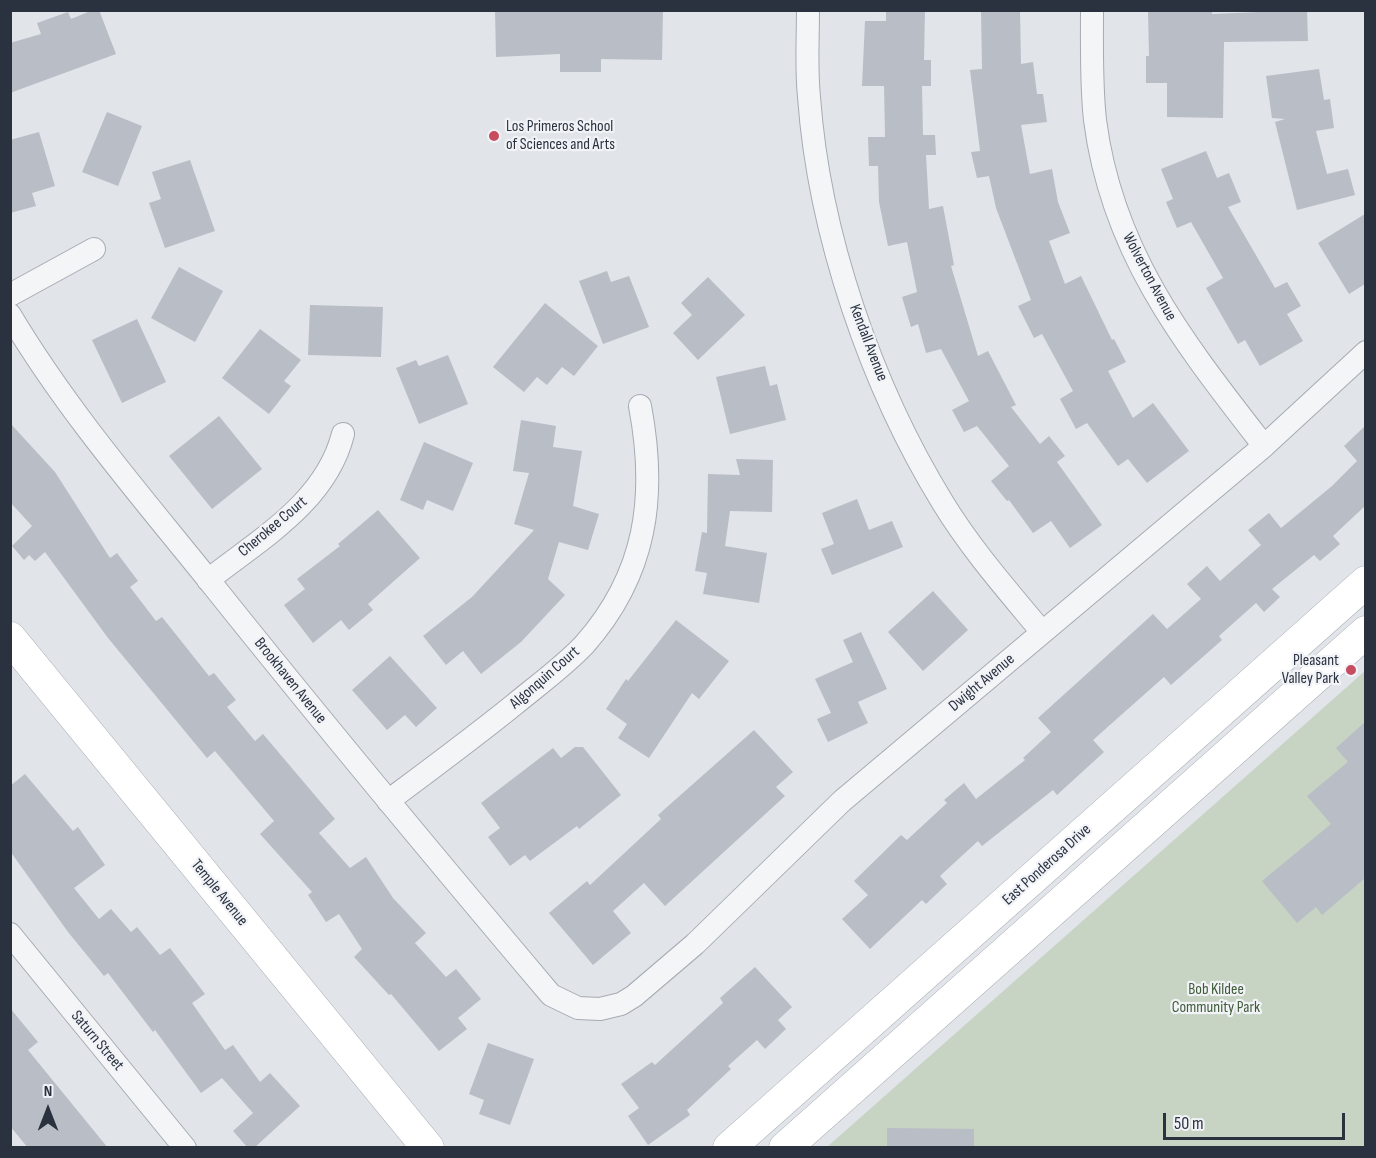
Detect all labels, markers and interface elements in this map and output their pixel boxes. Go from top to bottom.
place label: Los Primeros School of Sciences and Arts [506,117,615,155]
marker: Los Primeros School of Sciences and Arts [487,129,501,143]
street label: Wolverton Avenue [1118,230,1180,324]
street label: Kendall Avenue [845,302,891,384]
street label: Cherokee Court [235,493,311,561]
street label: Brookhaven Avenue [250,634,330,728]
street label: Algonquin Court [506,642,584,714]
street label: Dwight Avenue [945,650,1019,716]
place label: Pleasant Valley Park [1282,651,1339,689]
marker: Pleasant Valley Park [1344,663,1358,677]
street label: East Ponderosa Drive [999,820,1095,910]
street label: Temple Avenue [186,856,252,930]
park label: Bob Kildee Community Park [1172,980,1260,1018]
street label: Saturn Street [66,1007,128,1075]
north arrow [18,1080,78,1140]
text: N [44,1082,52,1101]
scale bar [1166,1101,1348,1139]
text: 50 m [1174,1113,1204,1134]

